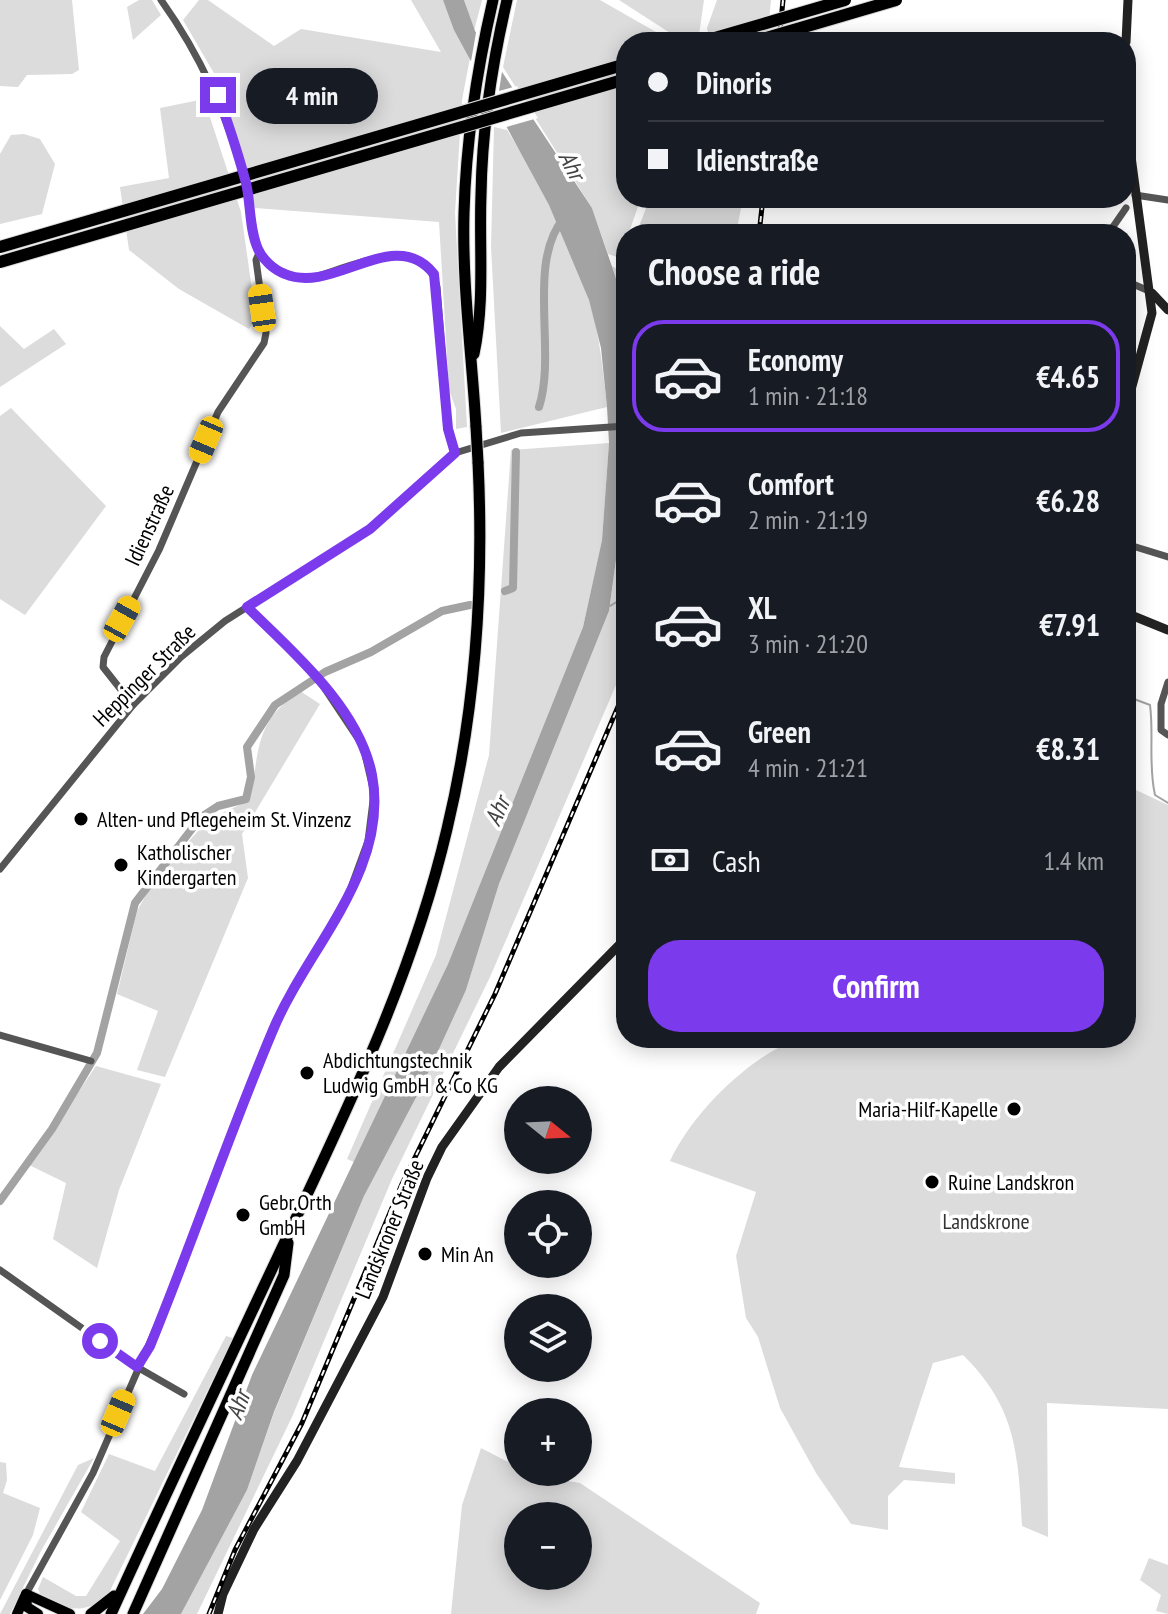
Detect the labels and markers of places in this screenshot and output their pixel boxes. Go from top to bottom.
place label: Alten- und Pflegeheim St. Vinzenz [97,805,352,833]
marker: Alten- und Pflegeheim St. Vinzenz [72,810,90,828]
place label: Katholischer Kindergarten [137,838,236,891]
marker: Katholischer Kindergarten [112,856,130,874]
place label: Abdichtungstechnik Ludwig GmbH & Co KG [323,1046,498,1099]
marker: Abdichtungstechnik Ludwig GmbH & Co KG [298,1064,316,1082]
place label: Maria-Hilf-Kapelle [858,1095,998,1123]
marker: Maria-Hilf-Kapelle [1005,1100,1023,1118]
place label: Ruine Landskron [948,1168,1074,1196]
marker: Ruine Landskron [923,1173,941,1191]
place label: Gebr.Orth GmbH [259,1188,332,1241]
marker: Gebr.Orth GmbH [234,1206,252,1224]
place label: Min An [441,1240,494,1268]
marker: Min An [416,1245,434,1263]

